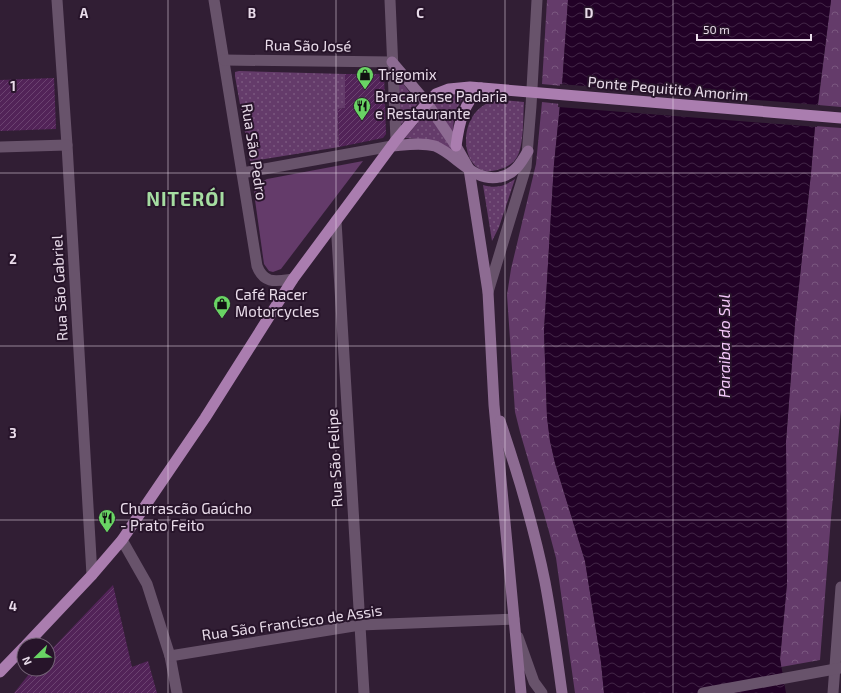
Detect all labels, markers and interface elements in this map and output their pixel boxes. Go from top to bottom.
text: A [80,5,89,21]
text: B [248,5,256,21]
text: C [416,5,424,21]
text: D [585,5,594,21]
scale bar [697,16,811,42]
text: 50 m [703,22,730,36]
street label: Rua São José [264,35,352,55]
shop icon: Trigomix [355,65,375,90]
place label: Trigomix [378,65,437,83]
street label: Ponte Pequitito Amorim [587,72,749,104]
text: 1 [10,78,16,94]
place label: Bracarense Padaria e Restaurante [375,87,508,122]
restaurant icon: Bracarense Padaria e Restaurante [352,96,372,121]
street label: Rua São Pedro [238,102,272,201]
district label: NITERÓI [146,187,226,210]
street label: Rua São Gabriel [47,234,71,342]
text: 2 [9,251,17,267]
place label: Café Racer Motorcycles [235,285,319,320]
shop icon: Café Racer Motorcycles [212,294,232,319]
water label: Paraiba do Sul [714,294,733,398]
street label: Rua São Felipe [322,408,346,508]
text: 3 [9,425,17,441]
place label: Churrascão Gaúcho - Prato Feito [120,499,252,534]
restaurant icon: Churrascão Gaúcho - Prato Feito [97,508,117,533]
text: 4 [9,598,17,614]
street label: Rua São Francisco de Assis [200,600,383,644]
north arrow [16,637,56,677]
text: N [19,655,34,667]

